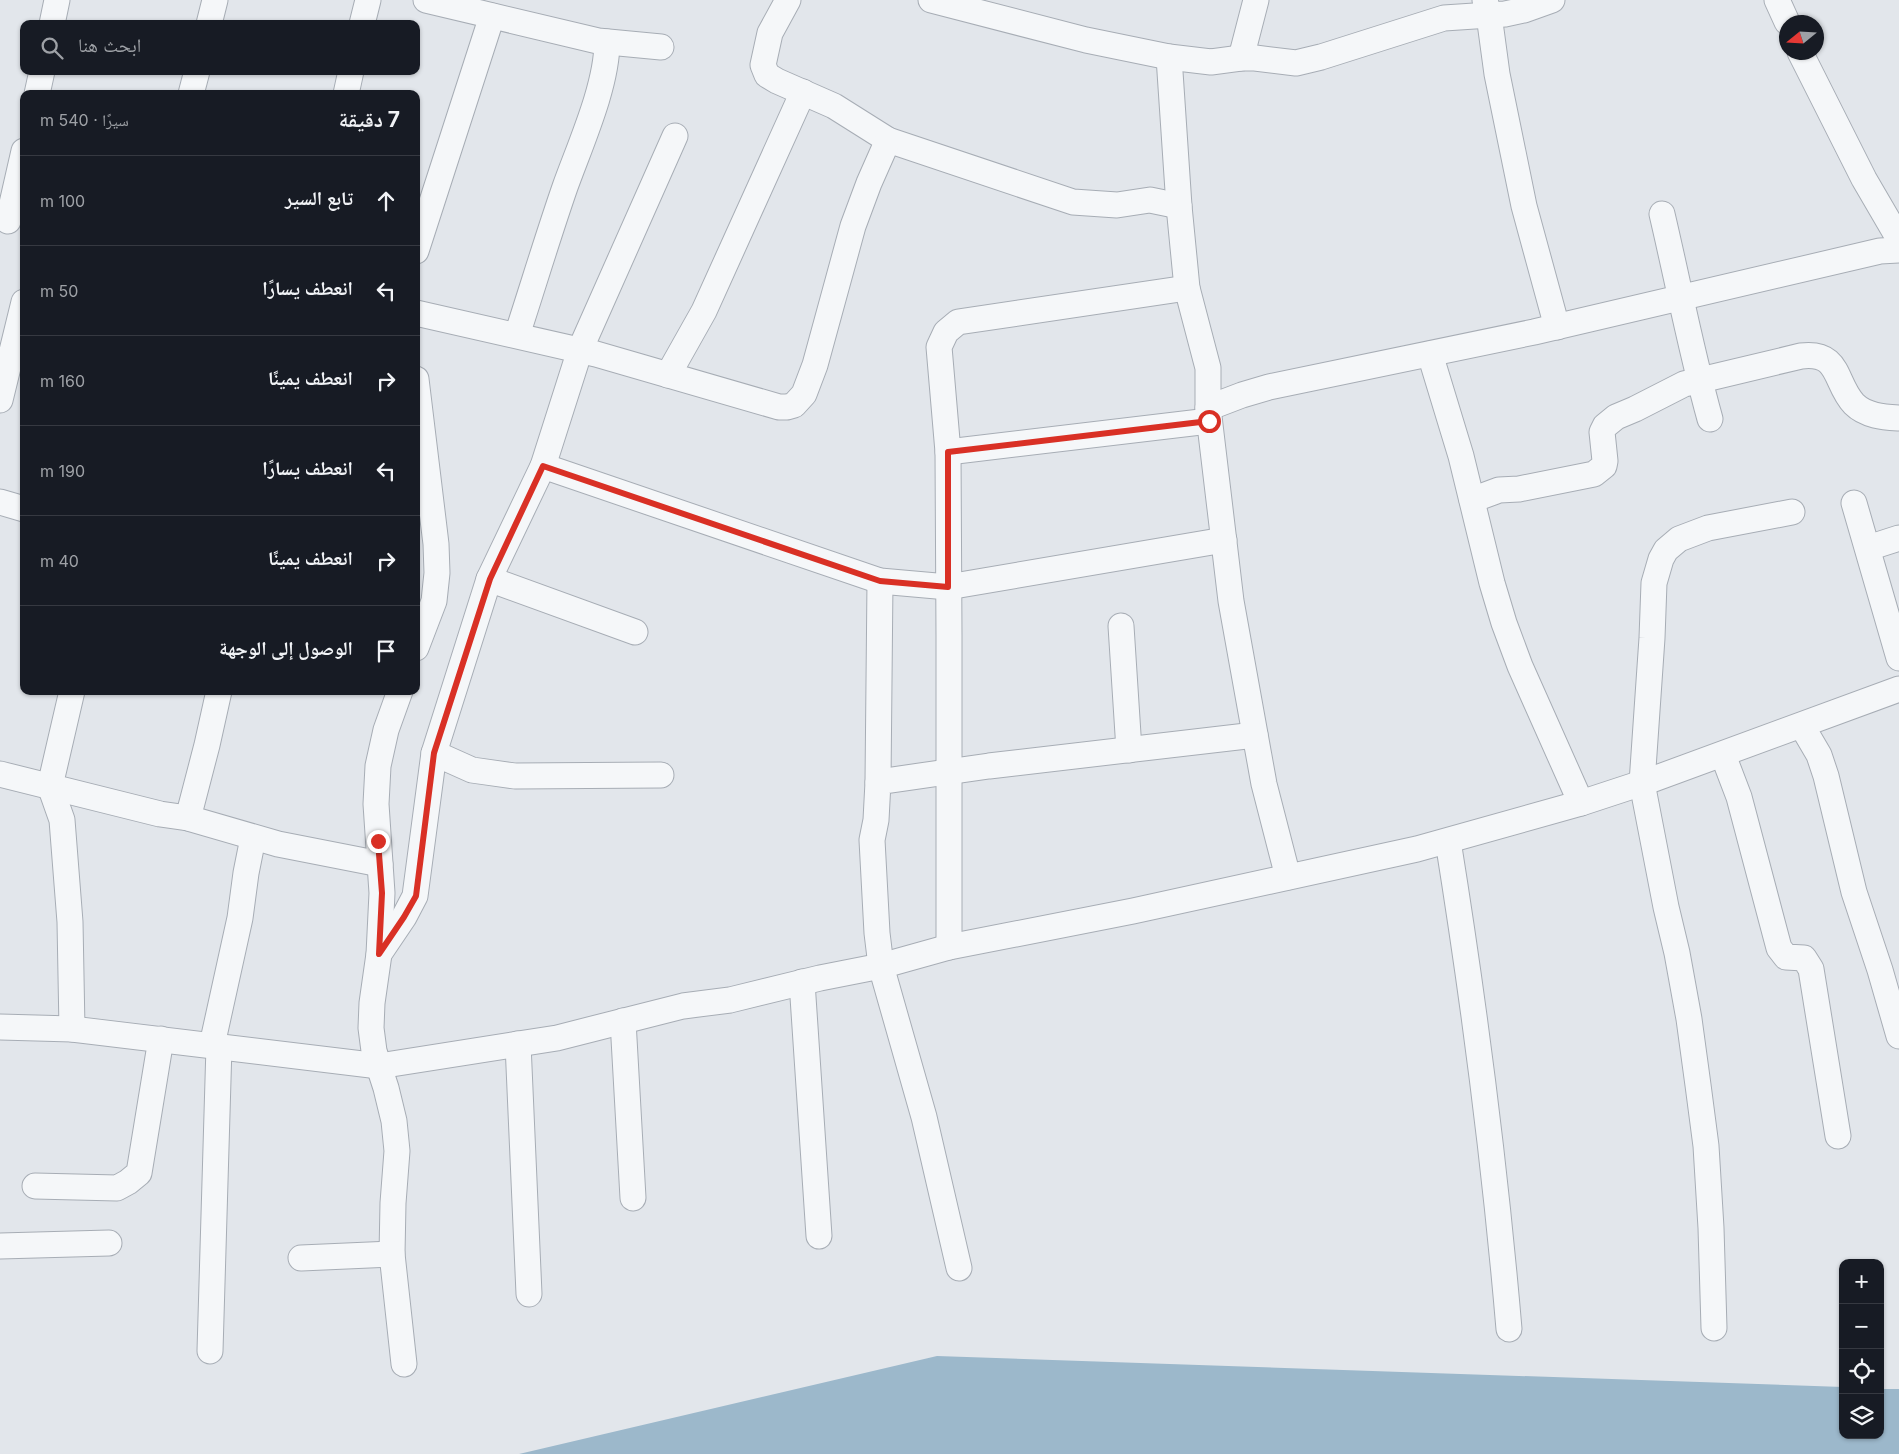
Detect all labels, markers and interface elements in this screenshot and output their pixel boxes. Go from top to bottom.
north arrow [1779,15,1824,60]
search box [20,20,420,75]
icon: search [38,34,66,62]
text: ابحث هنا [78,34,141,57]
text: 7 دقيقة [339,107,400,132]
text: سيرًا · 540 m [40,110,129,130]
text: تابع السير [285,187,353,210]
icon: ahead [372,187,400,215]
text: 100 m [40,191,85,211]
text: انعطف يسارًا [262,277,353,300]
icon: left [372,277,400,305]
text: 50 m [40,281,78,301]
text: انعطف يمينًا [268,367,353,390]
icon: right [372,367,400,395]
text: 160 m [40,371,85,391]
route start [1198,410,1221,433]
text: انعطف يسارًا [262,457,353,480]
icon: left [372,457,400,485]
text: 190 m [40,461,85,481]
text: انعطف يمينًا [268,547,353,570]
icon: right [372,547,400,575]
text: 40 m [40,551,79,571]
text: الوصول إلى الوجهة [219,637,353,660]
icon: arrive [372,637,400,665]
route end [367,830,390,853]
map controls [1839,1259,1884,1439]
button: + [1839,1259,1884,1304]
button: − [1839,1304,1884,1349]
button: locate [1839,1349,1884,1394]
button: layers [1839,1394,1884,1439]

